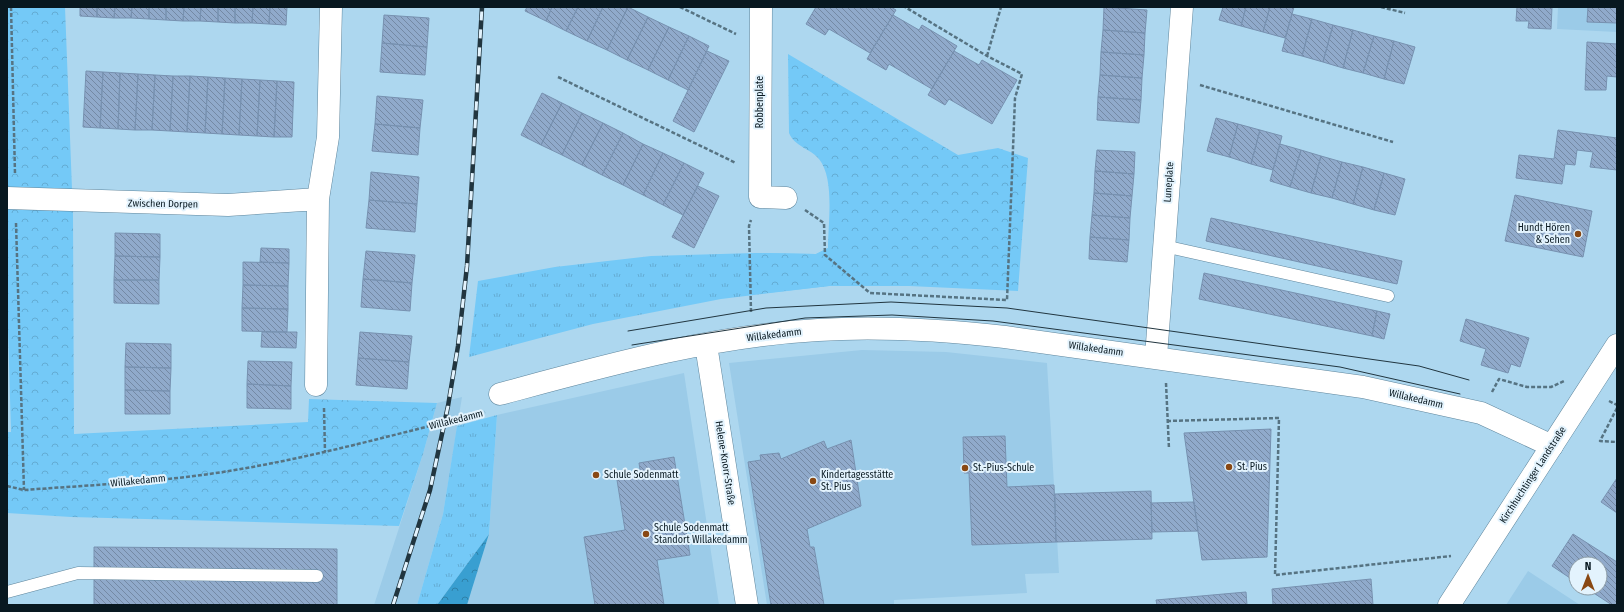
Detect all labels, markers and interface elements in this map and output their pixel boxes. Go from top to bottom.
street label: Robbenplate [754,76,766,128]
street label: Luneplate [1162,161,1176,203]
street label: Zwischen Dorpen [128,197,198,211]
place label: Hundt Hören & Sehen [1518,222,1570,246]
marker: Hundt Hören & Sehen [1573,229,1583,239]
street label: Willakedamm [746,326,802,344]
street label: Willakedamm [1068,339,1124,359]
street label: Willakedamm [1388,387,1444,411]
street label: Willakedamm [428,407,484,433]
street label: Helene-Knorr-Straße [712,420,738,506]
street label: Kirchhuchtinger Landstraße [1497,424,1569,526]
place label: St. Pius [1237,461,1267,473]
place label: St.-Pius-Schule [973,462,1034,474]
marker: St. Pius [1224,462,1234,472]
marker: St.-Pius-Schule [960,463,970,473]
place label: Schule Sodenmatt [604,469,679,481]
place label: Kindertagesstätte St. Pius [821,469,893,493]
marker: Schule Sodenmatt [591,470,601,480]
street label: Willakedamm [110,472,166,490]
marker: Kindertagesstätte St. Pius [808,476,818,486]
place label: Schule Sodenmatt Standort Willakedamm [654,522,747,546]
marker: Schule Sodenmatt Standort Willakedamm [641,529,651,539]
north arrow [1568,556,1608,596]
text: N [1585,560,1591,573]

